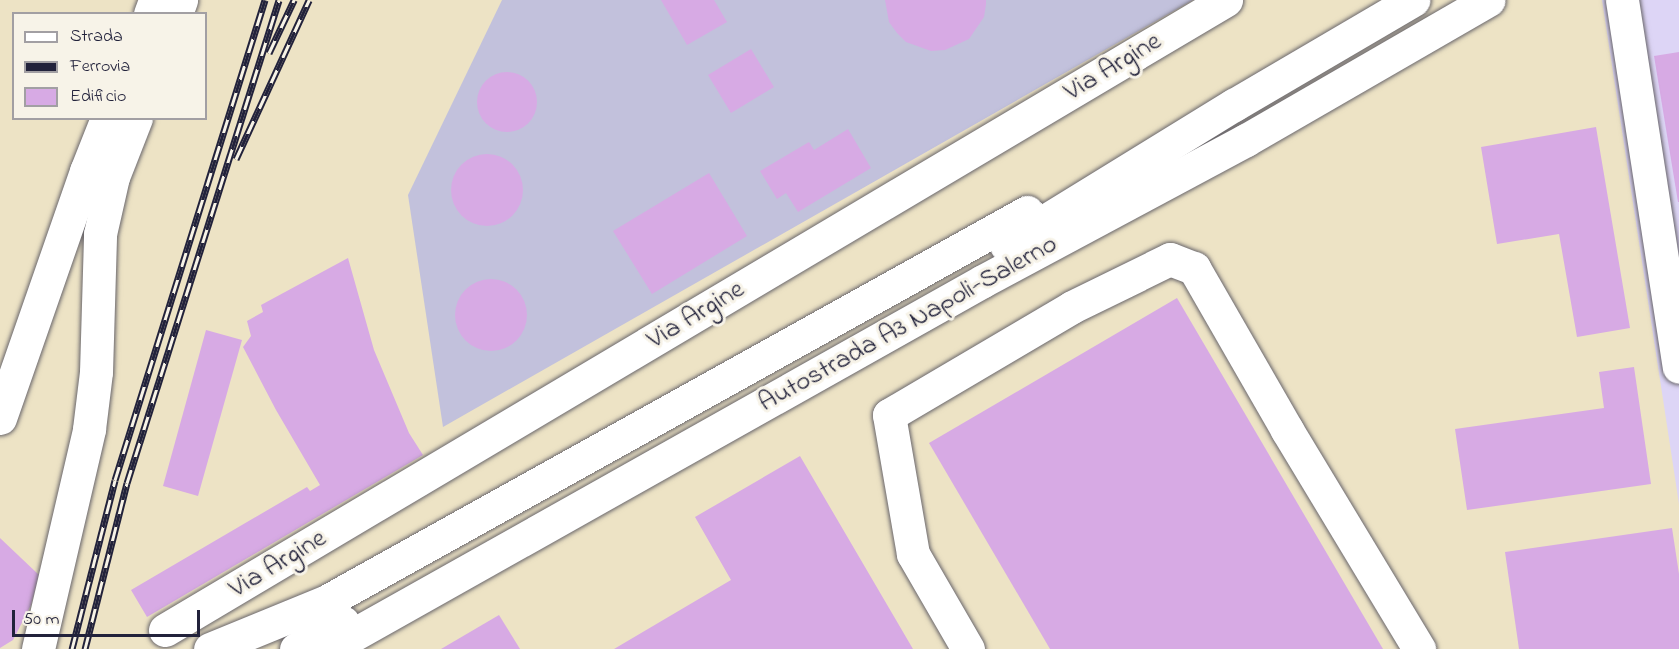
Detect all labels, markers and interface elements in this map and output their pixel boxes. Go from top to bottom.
legend [12,12,207,120]
text: Strada [70,24,123,50]
street label: Via Argine [1059,25,1167,109]
text: Ferrovia [70,54,130,80]
text: Edificio [70,84,126,110]
street label: Autostrada A3 Napoli-Salerno [753,228,1063,420]
street label: Via Argine [642,273,750,357]
street label: Via Argine [224,522,332,606]
scale bar [15,598,202,636]
text: 50 m [23,607,60,633]

